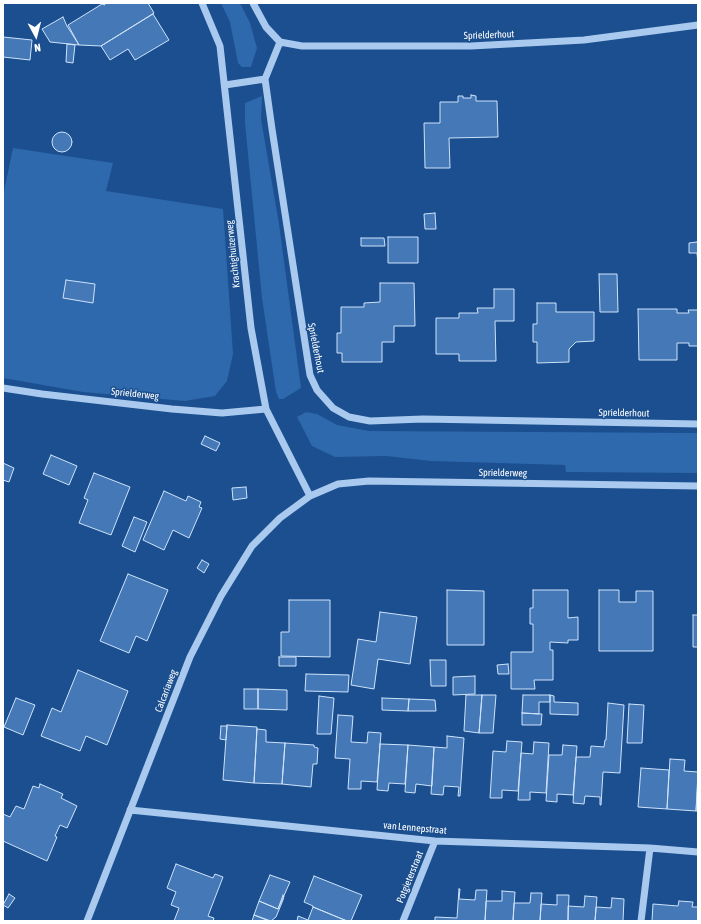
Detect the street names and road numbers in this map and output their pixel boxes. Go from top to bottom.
street label: Sprielderhout [463,28,515,42]
street label: Krachtighuizerweg [223,220,243,288]
street label: Sprielderhout [305,322,327,374]
street label: Sprielderweg [110,386,160,402]
street label: Sprielderhout [599,407,649,419]
street label: Sprielderweg [479,467,527,479]
street label: Calcariaweg [152,668,180,714]
street label: van Lennepstraat [383,819,447,837]
street label: Potgieterstraat [394,849,426,905]

